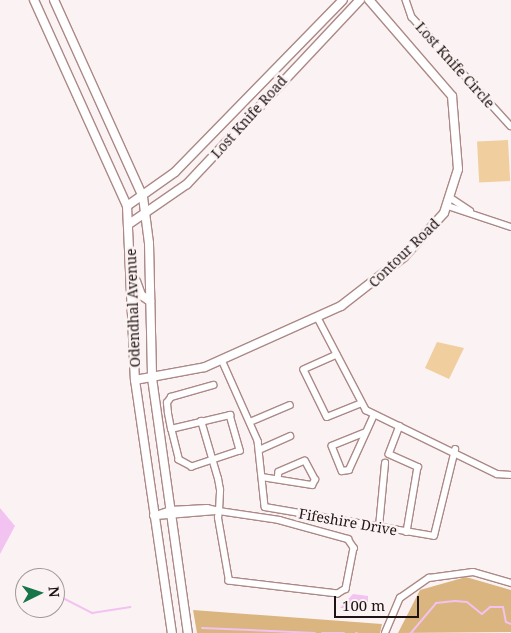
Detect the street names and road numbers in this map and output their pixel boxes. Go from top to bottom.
street label: Lost Knife Circle [412,19,498,111]
street label: Lost Knife Road [208,72,290,162]
street label: Contour Road [365,215,443,291]
street label: Odendhal Avenue [123,248,143,368]
street label: Fifeshire Drive [297,505,399,539]

